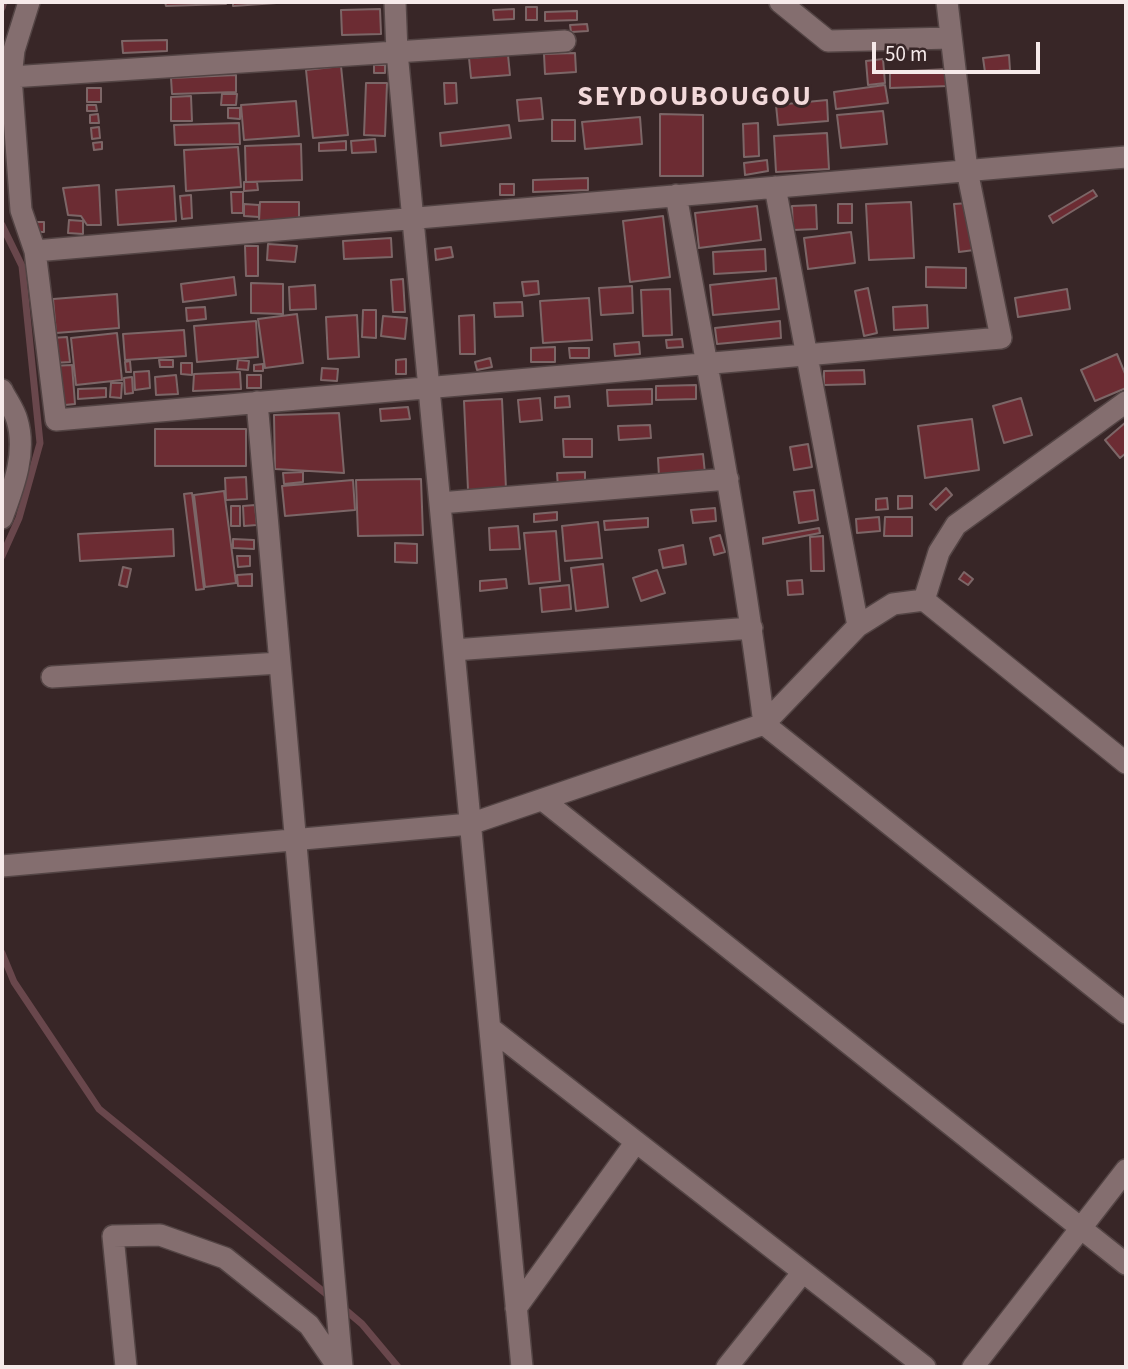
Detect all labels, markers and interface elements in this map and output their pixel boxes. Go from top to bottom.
scale bar [876,28,1044,72]
text: 50 m [885,39,927,69]
district label: SEYDOUBOUGOU [579,82,811,116]

